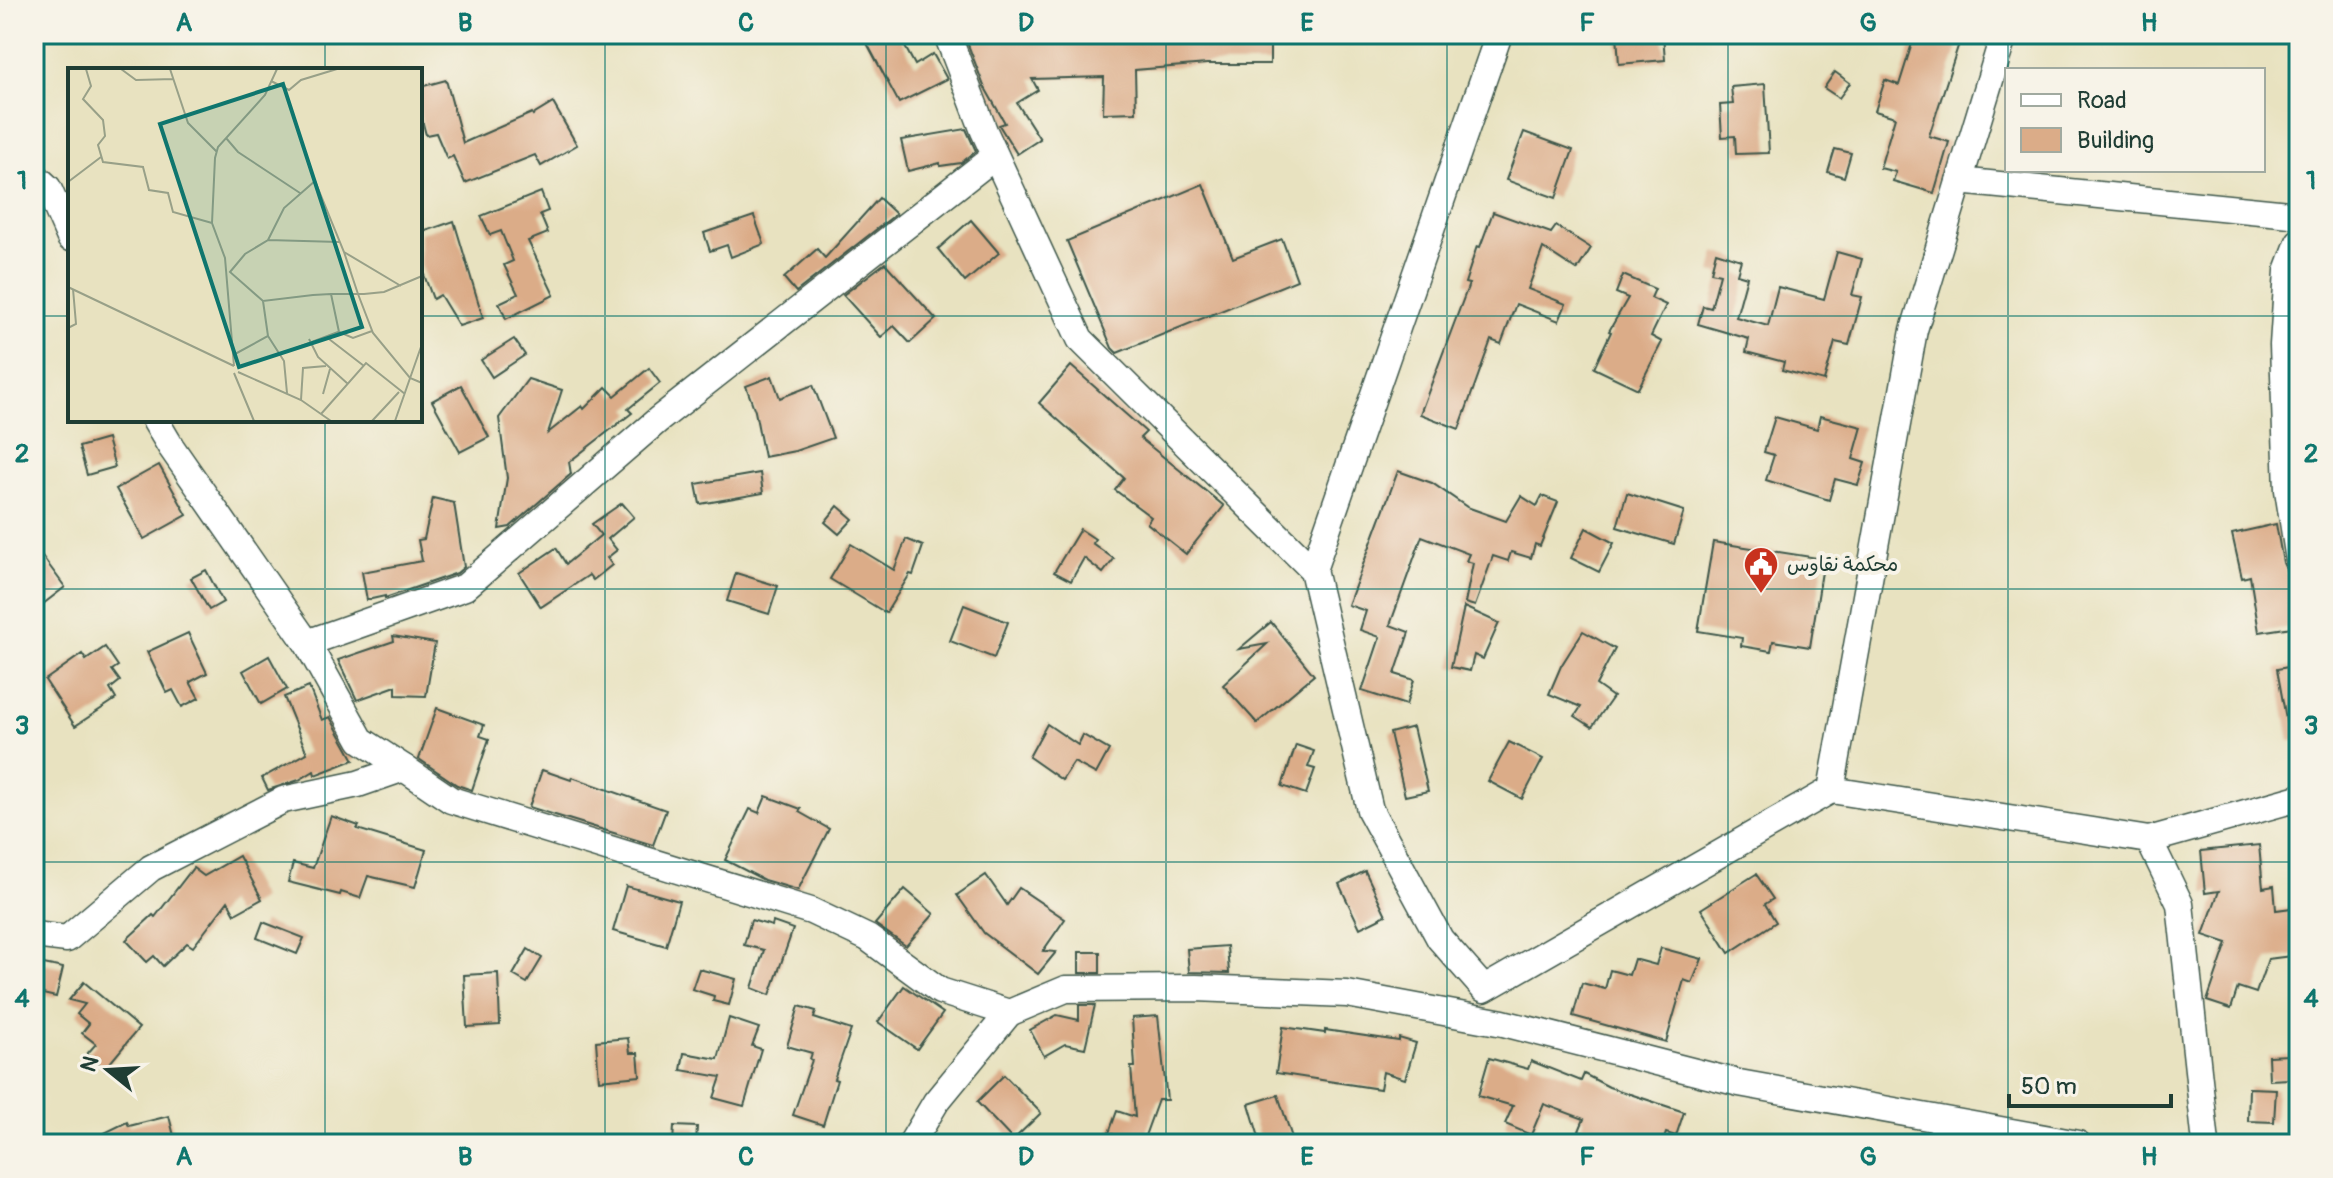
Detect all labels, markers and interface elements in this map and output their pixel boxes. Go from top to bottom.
text: A [176,7,193,39]
text: B [458,7,472,39]
text: C [738,7,754,39]
text: D [1018,7,1034,39]
text: E [1300,7,1314,39]
text: F [1579,7,1595,39]
text: G [1859,7,1877,39]
text: H [2141,7,2157,39]
inset map [68,68,422,422]
legend [2005,68,2265,172]
text: Road [2077,86,2127,115]
text: Building [2077,126,2154,155]
text: 1 [17,165,27,197]
text: 1 [2306,165,2316,197]
text: 2 [15,438,29,470]
text: 2 [2304,438,2318,470]
public building icon: محكمة نقاوس [1742,545,1780,595]
place label: محكمة نقاوس [1787,552,1898,577]
text: 3 [15,710,29,742]
text: 3 [2304,710,2318,742]
text: 4 [14,983,30,1015]
text: 4 [2303,983,2319,1015]
north arrow [68,1030,148,1110]
text: N [74,1053,106,1076]
scale bar [2009,1058,2171,1108]
text: 50 m [2021,1072,2077,1101]
text: A [176,1141,193,1173]
text: B [458,1141,472,1173]
text: C [738,1141,754,1173]
text: D [1018,1141,1034,1173]
text: E [1300,1141,1314,1173]
text: F [1579,1141,1595,1173]
text: G [1859,1141,1877,1173]
text: H [2141,1141,2157,1173]

